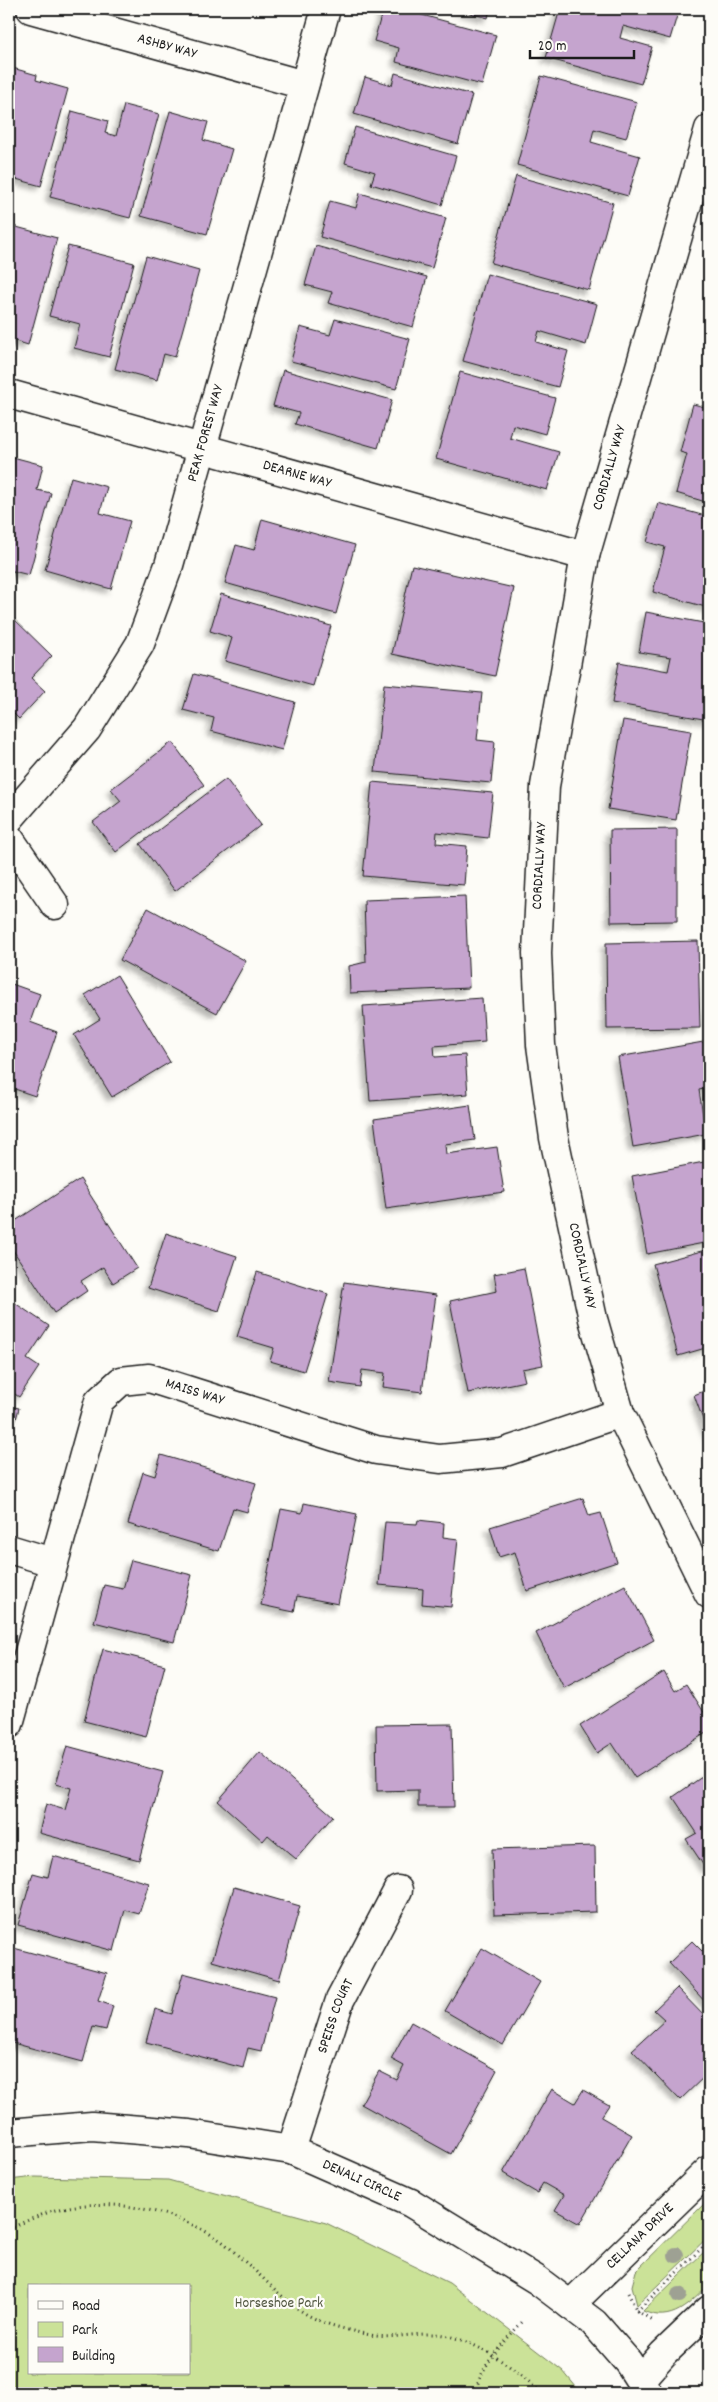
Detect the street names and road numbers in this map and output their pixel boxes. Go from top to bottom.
street label: ASHBY WAY [135,28,200,66]
street label: PEAK FOREST WAY [182,382,230,485]
street label: CORDIALLY WAY [587,422,633,513]
street label: DEARNE WAY [260,455,334,495]
street label: CORDIALLY WAY [527,821,553,910]
street label: CORDIALLY WAY [562,1221,602,1311]
street label: MAISS WAY [162,1373,227,1412]
street label: SPEISS COURT [312,1975,360,2057]
street label: DENALI CIRCLE [319,2154,405,2208]
street label: CELLANA DRIVE [601,2198,679,2275]

